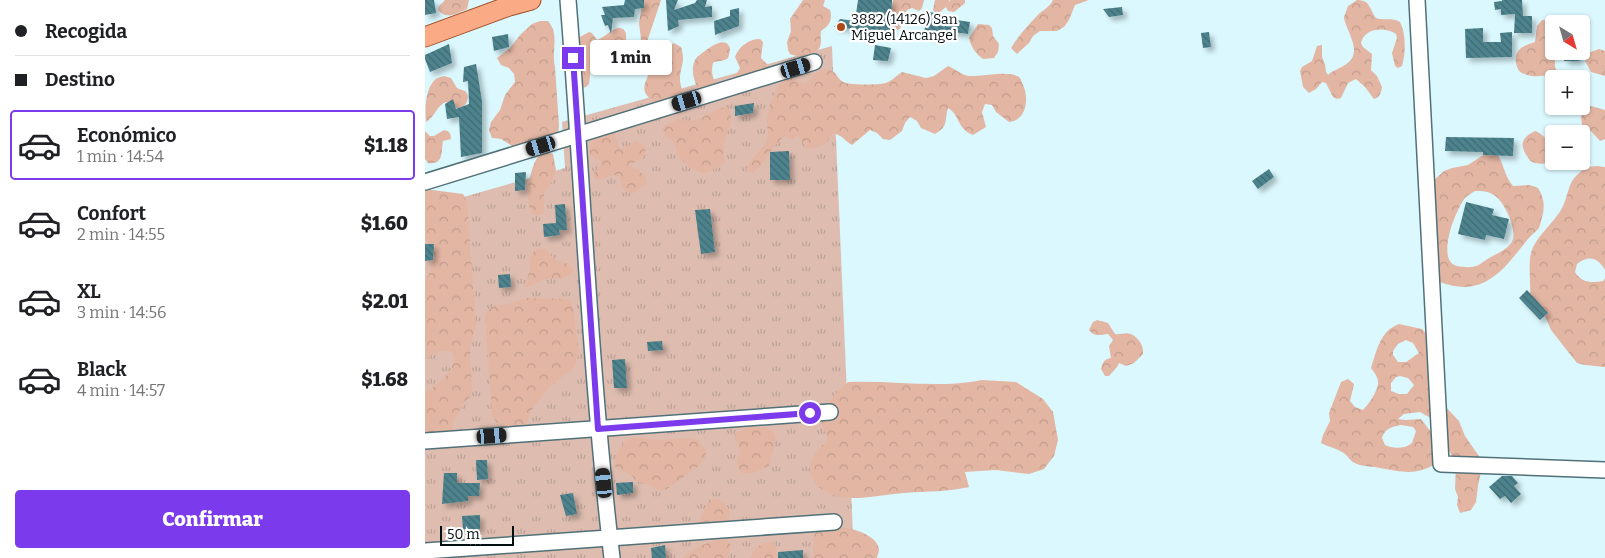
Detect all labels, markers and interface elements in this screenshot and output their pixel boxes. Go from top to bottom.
place label: 3882 (14126) San Miguel Arcangel [851,11,958,44]
north arrow [1545,15,1590,60]
map controls [1545,15,1590,170]
text: Recogida [45,20,127,43]
marker: 3882 (14126) San Miguel Arcangel [835,21,847,33]
callout: 1 min [591,40,673,76]
route end [562,47,584,69]
text: 1 min [611,48,651,67]
car [779,56,812,80]
text: Destino [45,68,115,91]
button: + [1545,70,1590,115]
car [670,89,703,113]
icon: car [17,123,62,168]
text: Económico [77,124,177,147]
button: − [1545,125,1590,170]
text: $1.18 [364,134,408,157]
car [524,134,557,158]
text: 1 min · 14:54 [77,147,164,166]
icon: car [17,201,62,246]
text: Confort [77,202,146,225]
text: $1.60 [361,212,408,235]
text: 2 min · 14:55 [77,225,165,244]
icon: car [17,279,62,324]
text: XL [77,280,101,303]
text: $2.01 [362,290,408,313]
text: 3 min · 14:56 [77,303,166,322]
icon: car [17,357,62,402]
text: Black [77,358,127,381]
text: $1.68 [361,368,408,391]
text: 4 min · 14:57 [77,381,165,400]
route start [799,402,821,424]
car [476,427,507,445]
car [594,467,613,499]
button: Confirmar [15,490,410,548]
scale bar [440,523,514,546]
text: 50 m [447,526,480,543]

